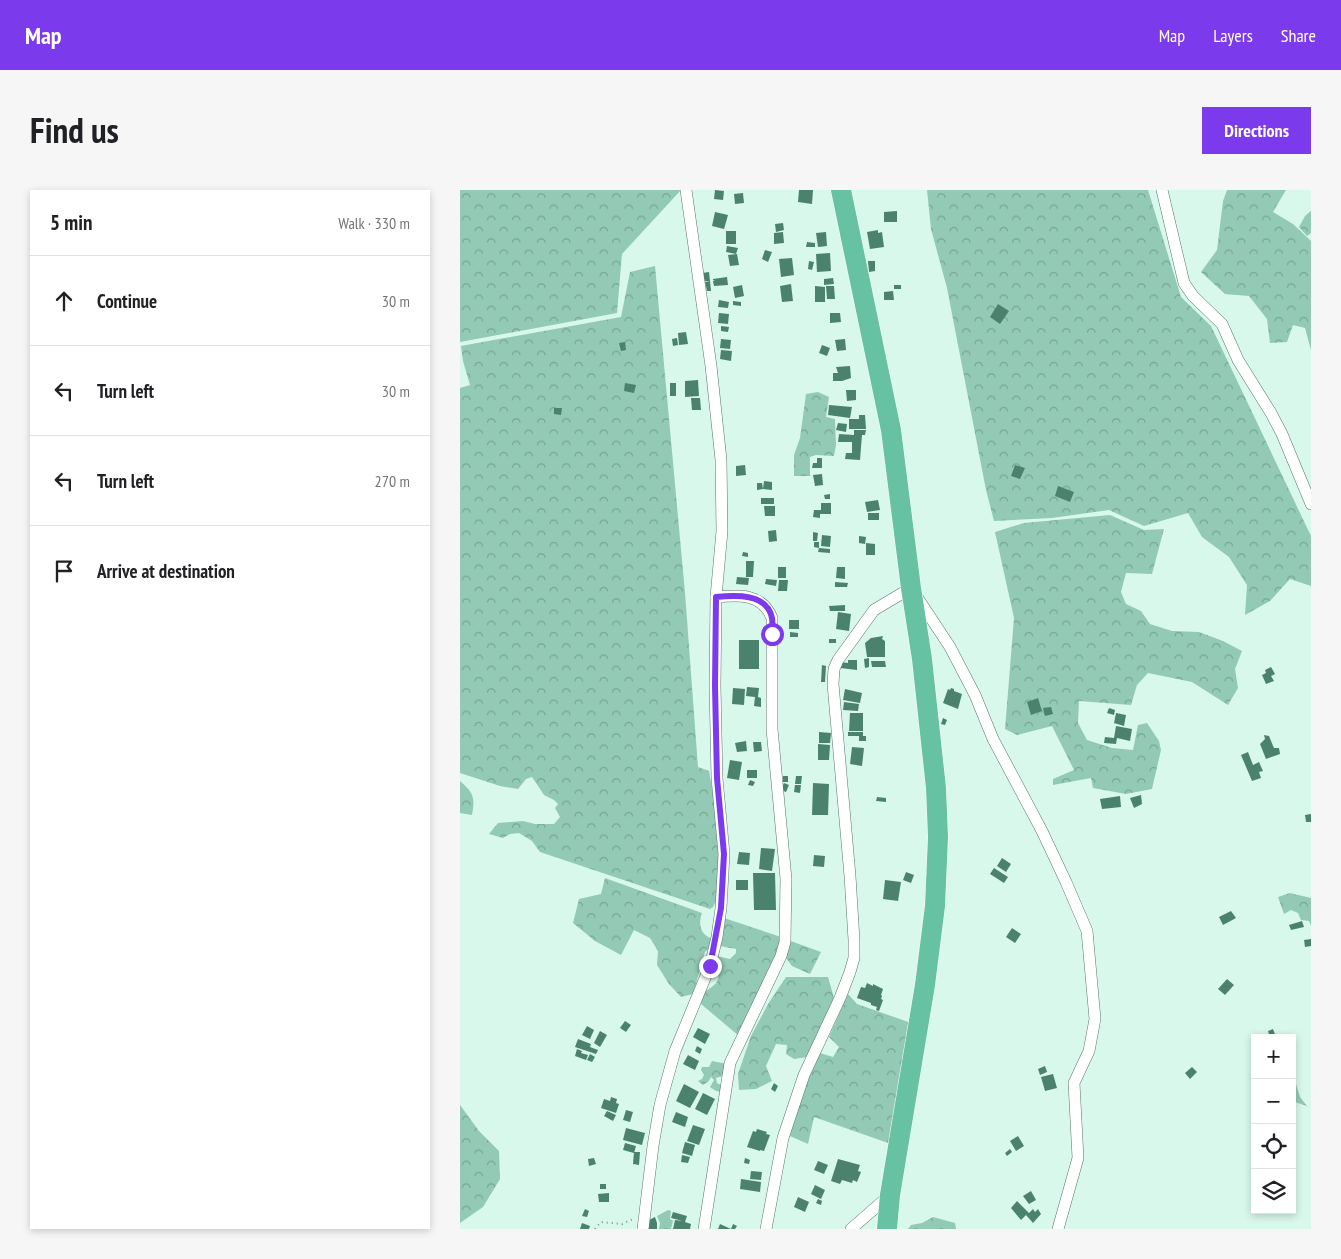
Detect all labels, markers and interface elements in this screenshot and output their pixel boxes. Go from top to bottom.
text: Map [25,20,62,51]
text: Map [1159,24,1185,47]
text: Layers [1213,24,1253,47]
text: Share [1281,24,1316,47]
text: Find us [30,107,119,153]
button: Directions [1202,107,1311,154]
text: 5 min [50,209,92,236]
text: Walk · 330 m [338,213,410,233]
icon: ahead [50,287,78,315]
text: Continue [97,289,157,313]
text: 30 m [382,291,410,311]
icon: left [50,377,78,405]
text: Turn left [97,379,154,403]
text: 30 m [382,381,410,401]
icon: left [50,467,78,495]
text: Turn left [97,469,154,493]
text: 270 m [375,471,410,491]
icon: arrive [50,557,78,585]
text: Arrive at destination [97,559,235,583]
route start [761,623,784,646]
route end [699,955,722,978]
map controls [1251,1034,1296,1214]
button: + [1251,1034,1296,1079]
button: − [1251,1079,1296,1124]
button: locate [1251,1124,1296,1169]
button: layers [1251,1169,1296,1214]

